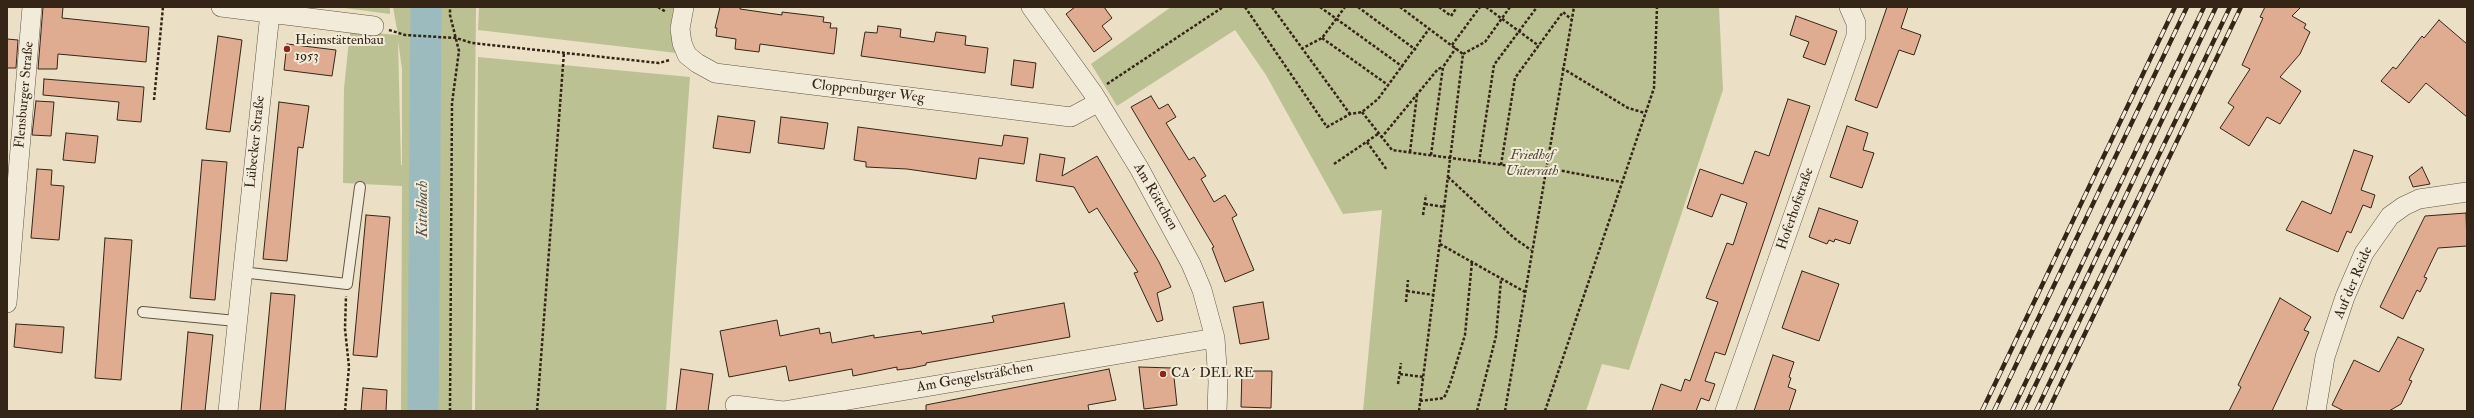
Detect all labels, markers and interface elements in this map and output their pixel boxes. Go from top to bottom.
place label: Heimstättenbau 1953 [295,33,384,66]
street label: Flensburger Straße [12,41,38,149]
marker: Heimstättenbau 1953 [282,44,292,54]
street label: Cloppenburger Weg [811,77,925,107]
street label: Lübecker Straße [243,95,269,189]
park label: Friedhof Unterrath [1505,148,1559,180]
street label: Am Röttchen [1129,161,1181,233]
street label: Hoferhofstraße [1774,166,1818,252]
water label: Kittelbach [415,181,433,237]
street label: Auf der Reide [2331,244,2377,322]
street label: Am Gengelsträßchen [916,360,1034,396]
place label: CA´ DEL RE [1171,366,1254,382]
marker: CA´ DEL RE [1158,369,1168,379]

